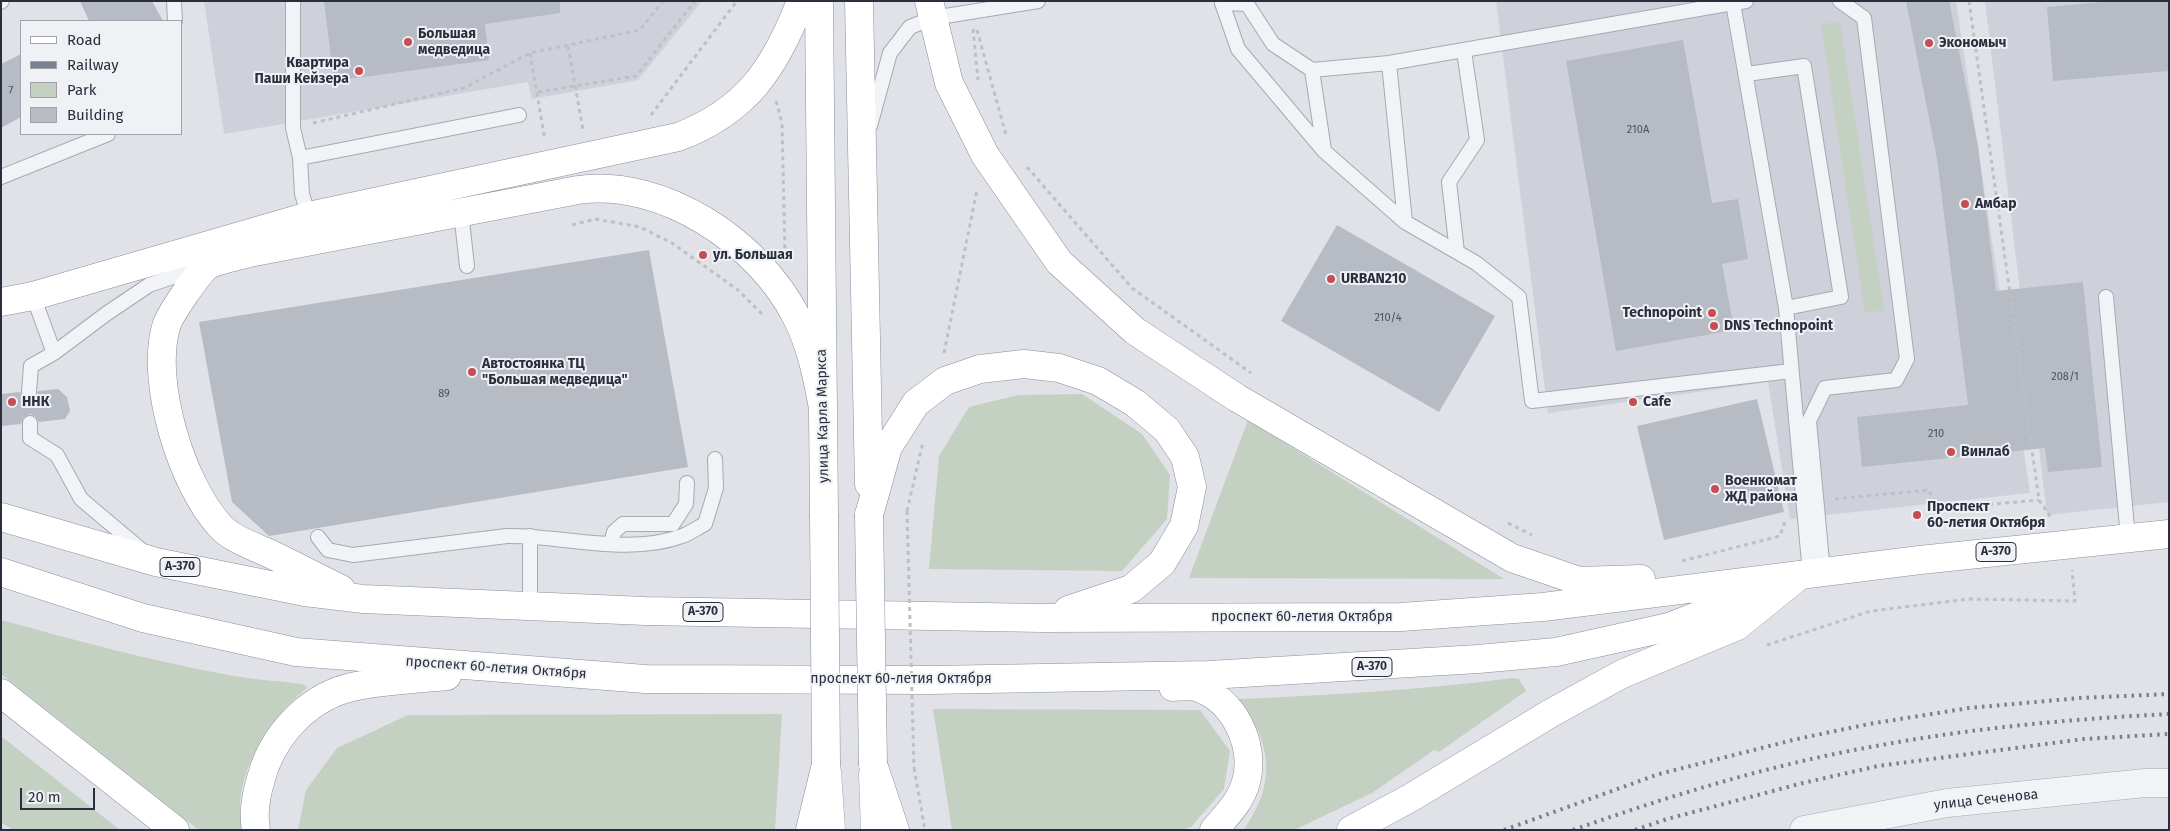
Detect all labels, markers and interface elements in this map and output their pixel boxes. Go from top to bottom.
legend [20,20,182,135]
place label: Большая медведица [418,26,490,58]
text: Road [67,31,102,49]
place label: Экономыч [1939,35,2006,51]
marker: Большая медведица [402,36,414,48]
marker: Экономыч [1923,37,1935,49]
place label: Квартира Паши Кейзера [255,55,349,88]
text: Railway [67,56,119,74]
marker: Квартира Паши Кейзера [353,65,365,77]
text: Park [67,81,97,99]
house number: 7 [9,84,13,98]
text: Building [67,106,123,124]
house number: 210А [1627,123,1649,137]
place label: Амбар [1975,196,2017,212]
marker: Амбар [1959,198,1971,210]
place label: ул. Большая [713,247,793,263]
marker: ул. Большая [697,249,709,261]
place label: URBAN210 [1341,271,1406,287]
marker: URBAN210 [1325,273,1337,285]
place label: Technopoint [1622,305,1702,321]
marker: Technopoint [1706,307,1718,319]
house number: 210/4 [1374,311,1402,325]
place label: DNS Technopoint [1724,318,1833,334]
marker: DNS Technopoint [1708,320,1720,332]
street label: улица Карла Маркса [813,349,833,483]
place label: Автостоянка ТЦ "Большая медведица" [482,356,628,388]
marker: Автостоянка ТЦ "Большая медведица" [466,366,478,378]
house number: 208/1 [2051,370,2079,384]
house number: 89 [438,387,450,401]
place label: ННК [22,394,49,410]
place label: Cafe [1643,394,1671,410]
marker: ННК [6,396,18,408]
marker: Cafe [1627,396,1639,408]
house number: 210 [1928,427,1944,441]
place label: Винлаб [1961,444,2010,460]
marker: Винлаб [1945,446,1957,458]
place label: Военкомат ЖД района [1725,473,1798,506]
marker: Военкомат ЖД района [1709,483,1721,495]
place label: Проспект 60-летия Октября [1927,499,2045,532]
marker: Проспект 60-летия Октября [1911,509,1923,521]
road number: А-370 [1976,542,2016,562]
road number: А-370 [160,558,200,576]
road number: А-370 [683,602,723,622]
street label: проспект 60-летия Октября [1211,609,1393,625]
street label: проспект 60-летия Октября [405,653,587,683]
road number: А-370 [1352,658,1392,676]
street label: проспект 60-летия Октября [810,671,992,687]
scale bar [22,778,98,810]
street label: улица Сеченова [1933,786,2039,814]
text: 20 m [28,788,61,806]

